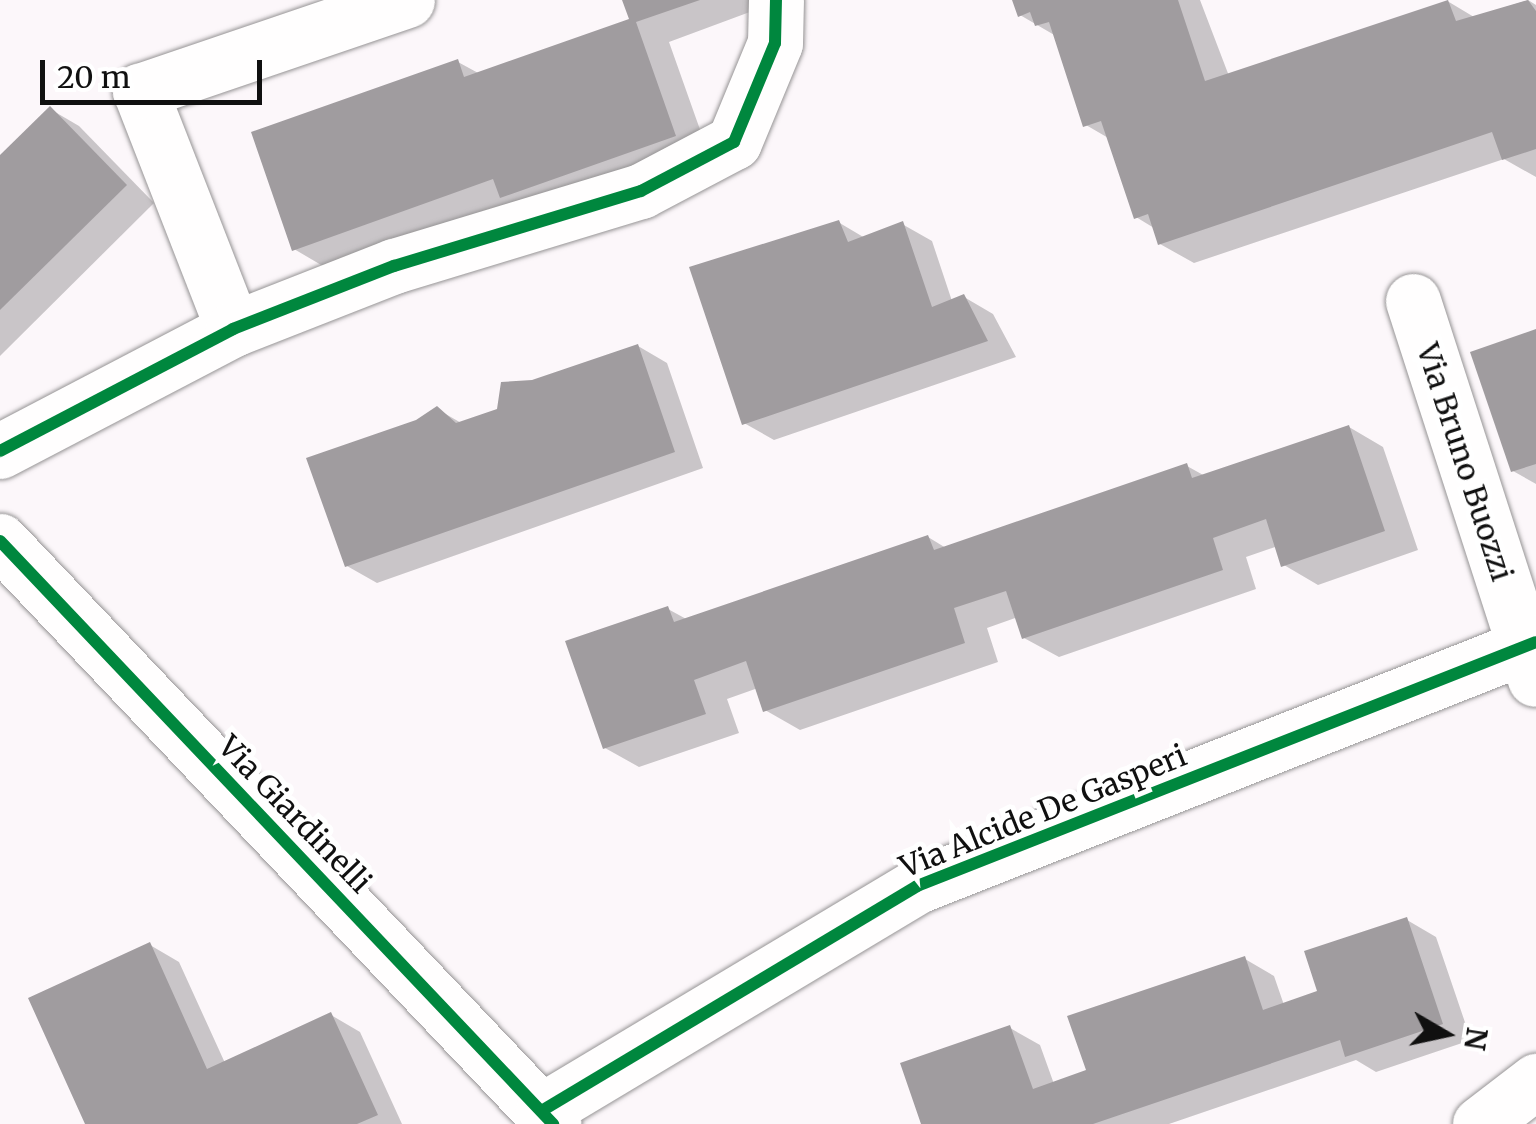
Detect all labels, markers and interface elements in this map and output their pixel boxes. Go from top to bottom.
scale bar [45,40,268,102]
text: 20 m [57,58,130,96]
street label: Via Bruno Buozzi [1410,339,1520,585]
street label: Via Giardinelli [211,728,379,900]
street label: Via Alcide De Gasperi [894,737,1192,885]
north arrow [1396,984,1496,1084]
text: N [1456,1025,1495,1052]

